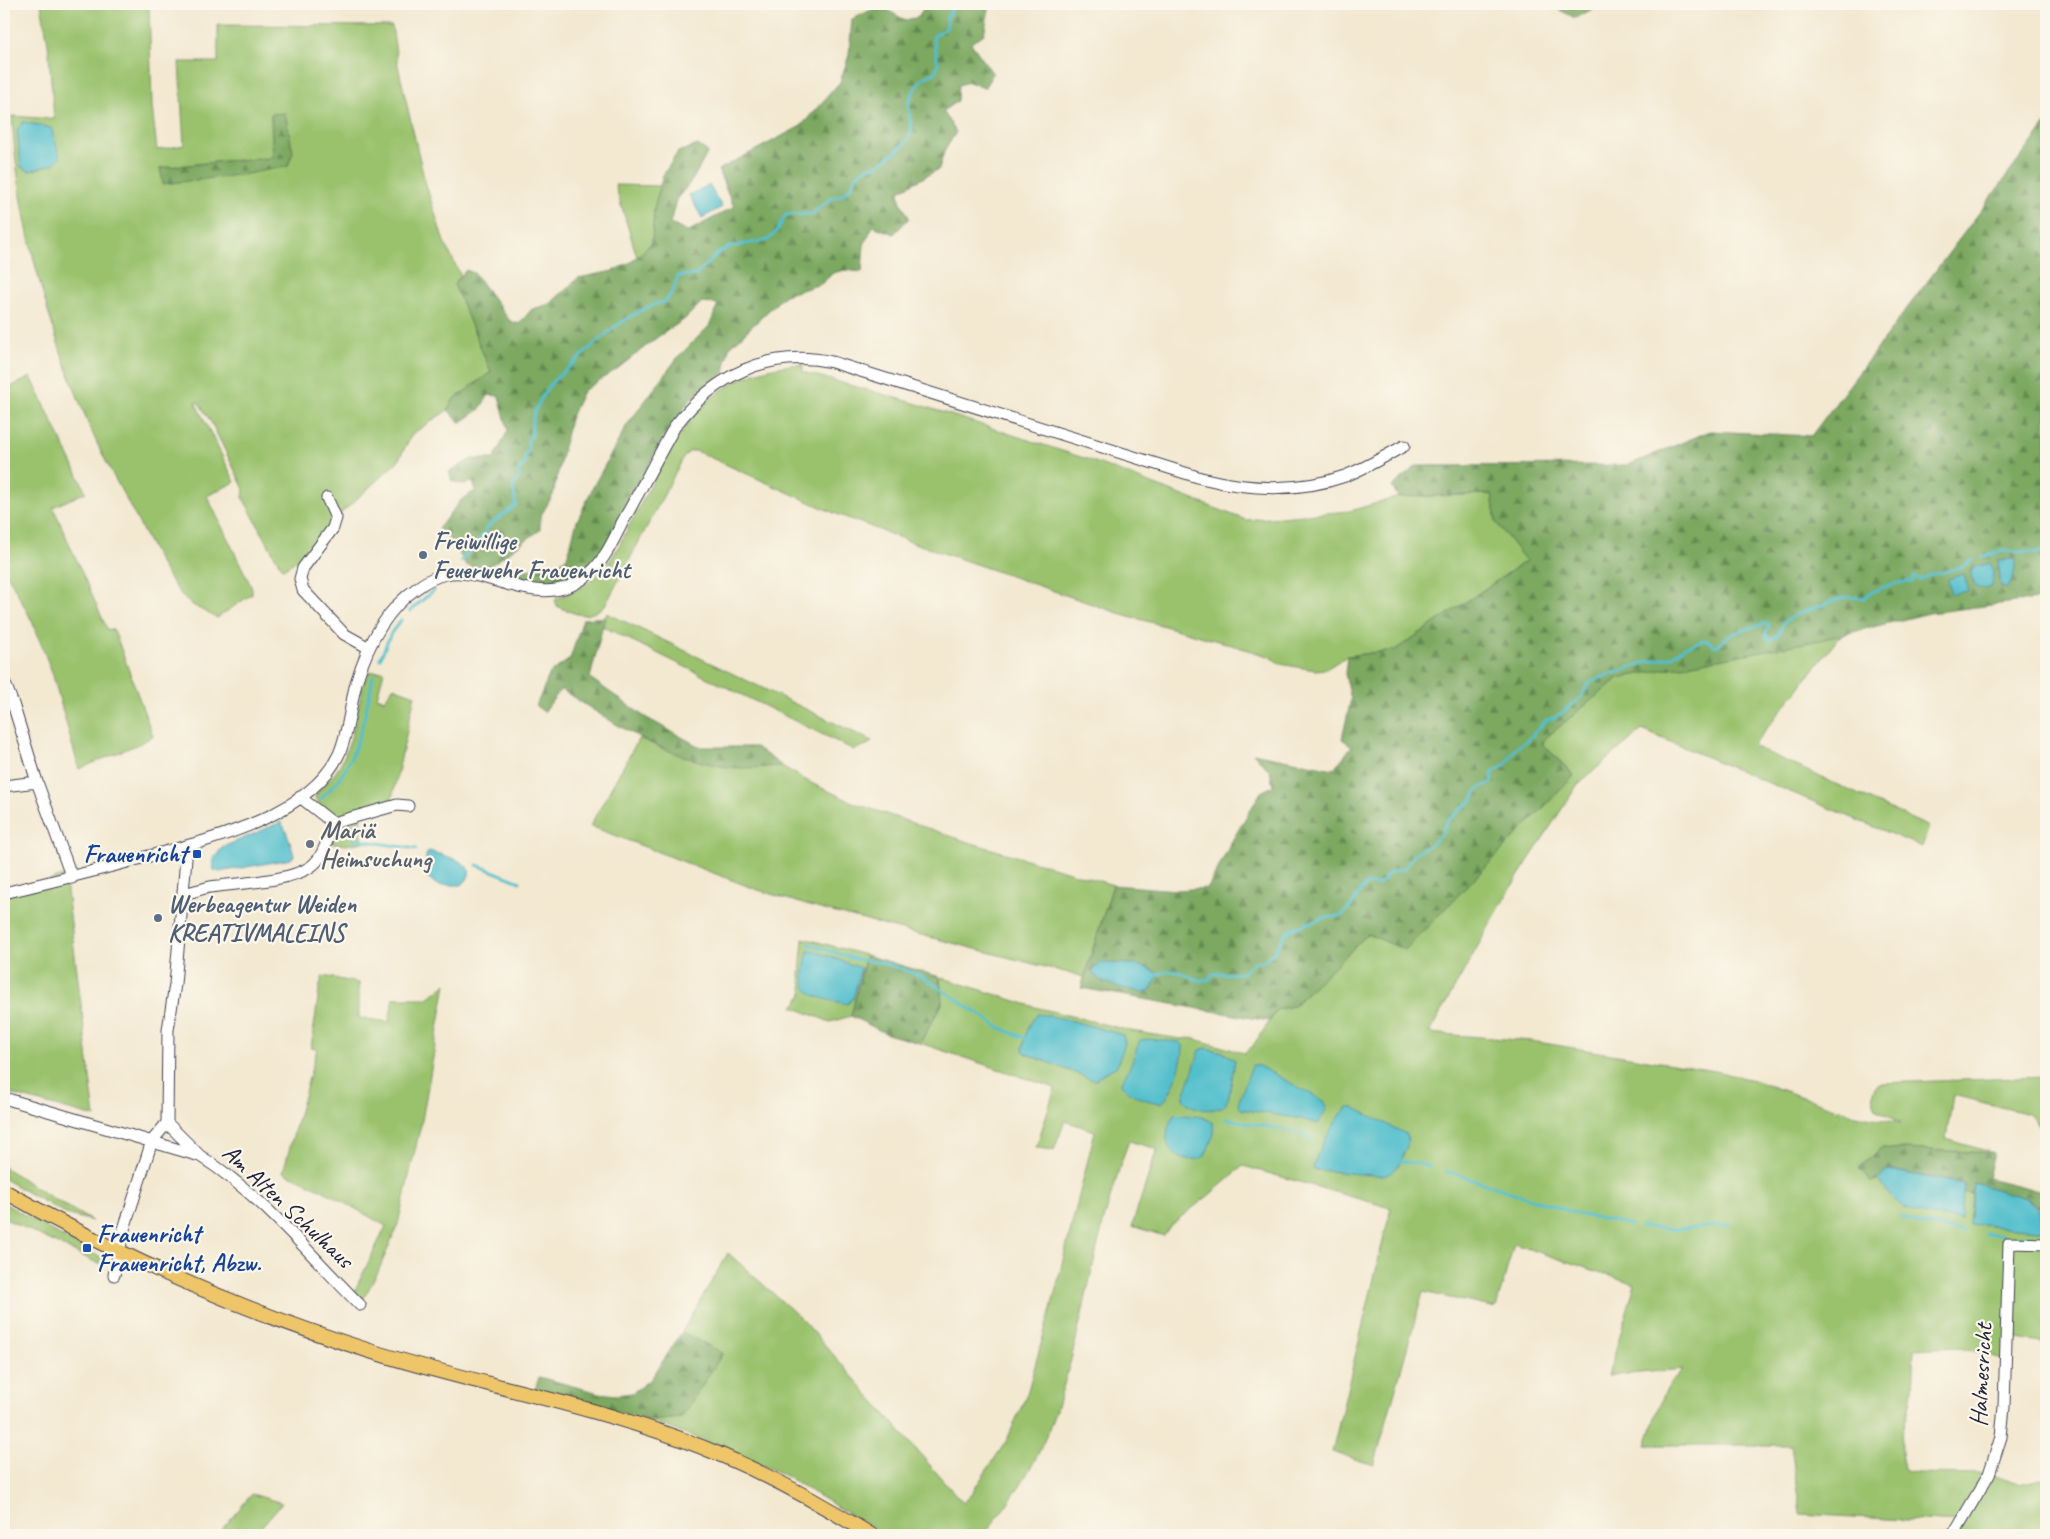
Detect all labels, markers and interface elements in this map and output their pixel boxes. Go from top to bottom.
place label: Freiwillige Feuerwehr Frauenricht [433,525,633,586]
marker: Freiwillige Feuerwehr Frauenricht [417,549,429,561]
place label: Mariä Heimsuchung [320,814,433,875]
place label: Frauenricht [84,838,191,870]
marker: Mariä Heimsuchung [304,838,316,850]
marker: Frauenricht [191,848,203,860]
place label: Werbeagentur Weiden KREATIVMALEINS [168,888,357,949]
marker: Werbeagentur Weiden KREATIVMALEINS [152,912,164,924]
street label: Am Alten Schulhaus [216,1137,362,1277]
place label: Frauenricht Frauenricht, Abzw. [97,1218,262,1279]
marker: Frauenricht Frauenricht, Abzw. [81,1242,93,1254]
street label: Halmesricht [1962,1320,2000,1427]

